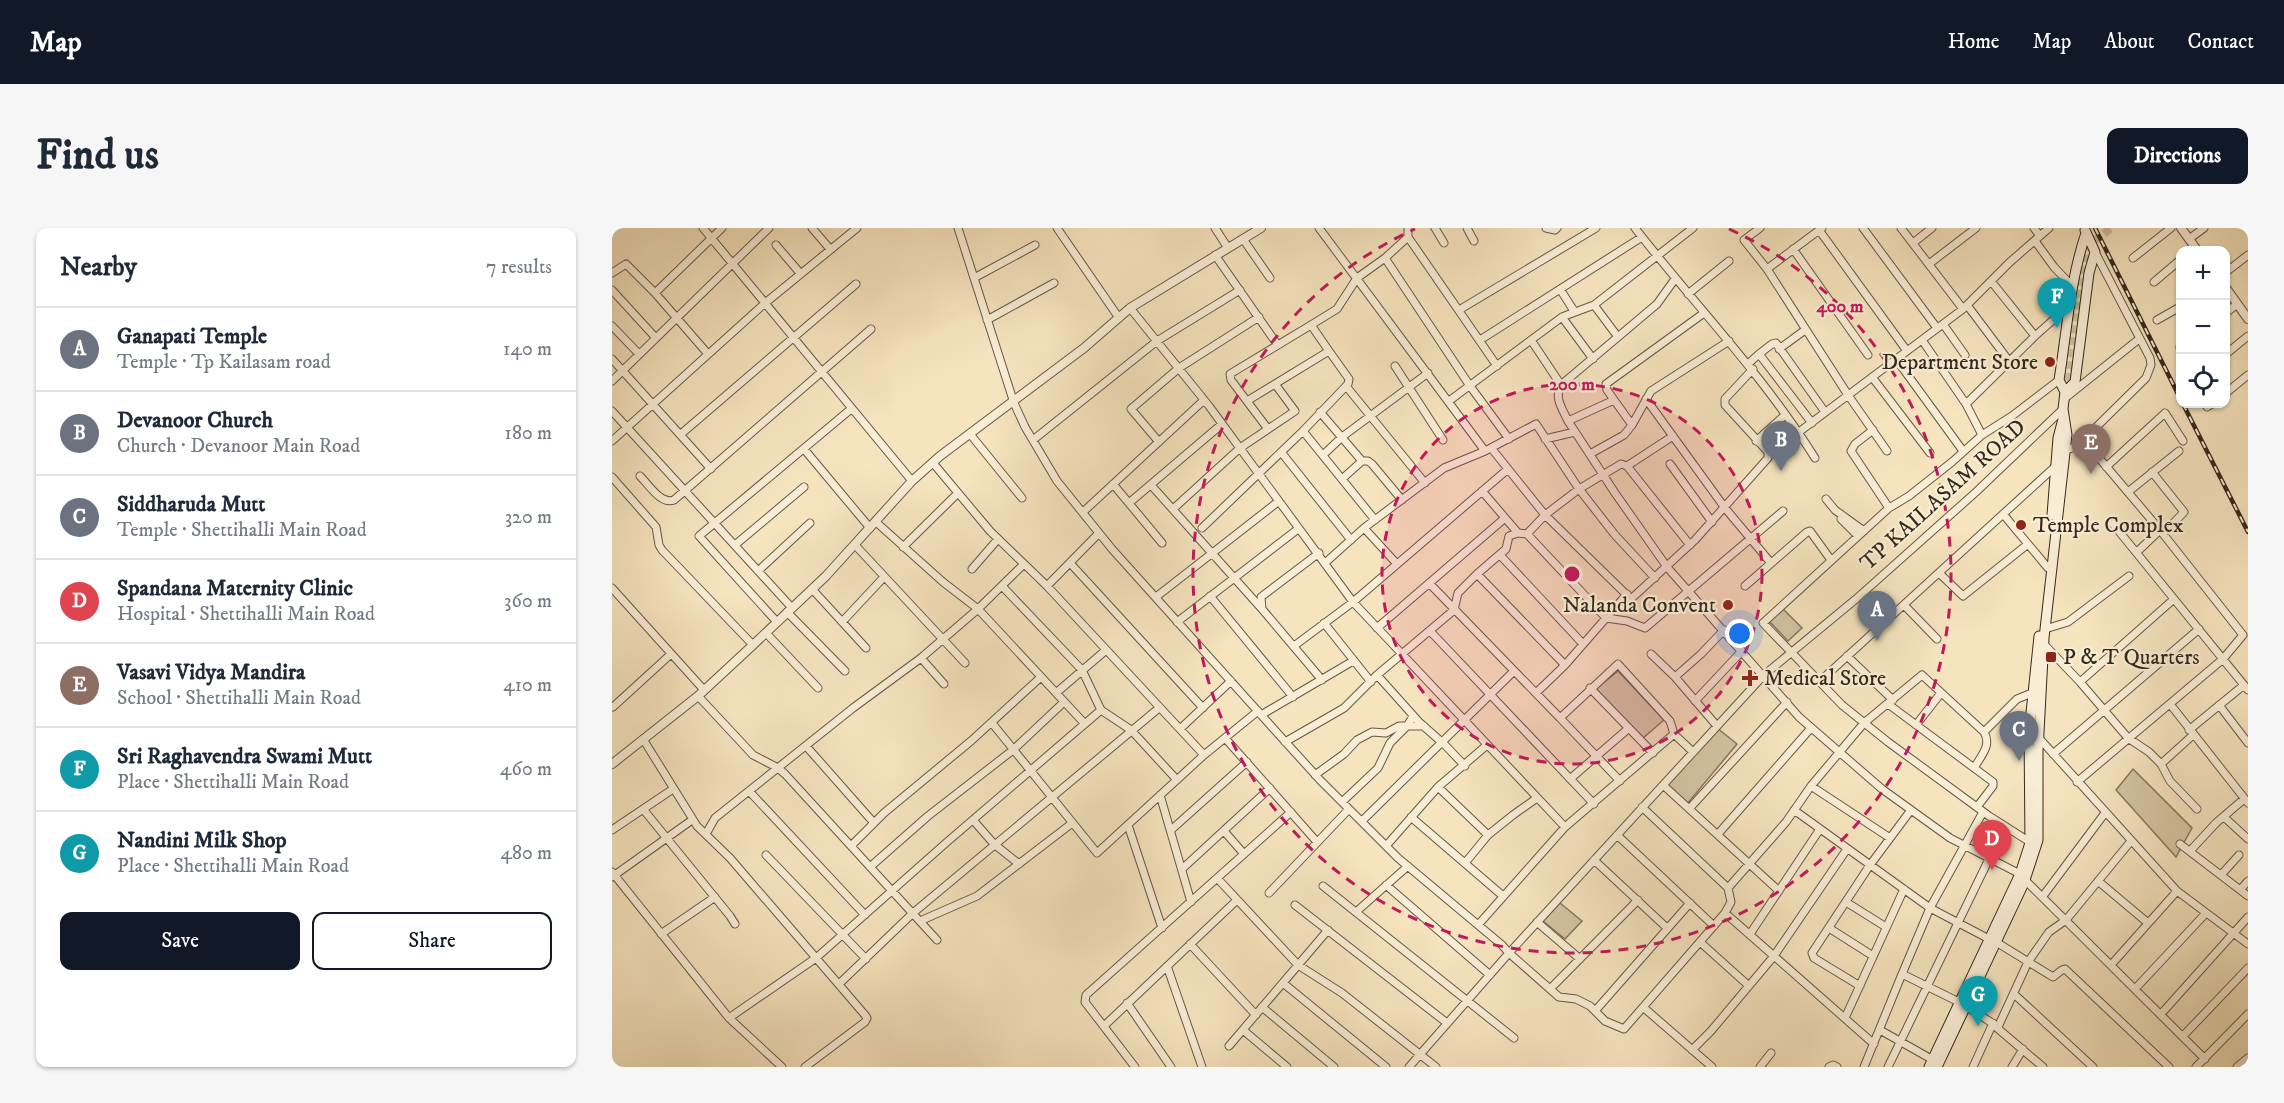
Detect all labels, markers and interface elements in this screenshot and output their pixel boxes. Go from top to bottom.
text: Map [30,25,82,60]
text: Home [1948,29,2000,55]
text: Map [2033,29,2071,55]
text: About [2104,29,2155,55]
text: Contact [2188,29,2254,55]
button: Directions [2107,128,2248,184]
text: Find us [36,130,159,182]
map controls [2176,246,2230,408]
button: + [2176,246,2230,300]
text: Nearby [60,251,137,284]
text: 7 results [486,255,552,280]
pin: F [2038,279,2076,328]
text: 400 m [1815,296,1864,318]
button: − [2176,300,2230,354]
text: Ganapati Temple [117,323,267,350]
text: A [73,337,86,362]
text: 140 m [503,337,552,362]
place label: Department Store [1882,349,2038,376]
text: Temple · Tp Kailasam road [117,350,331,375]
button: locate [2176,354,2230,408]
marker: Department Store [2043,355,2057,369]
text: 200 m [1549,374,1595,396]
text: Devanoor Church [117,407,273,434]
street label: TP KAILASAM ROAD [1855,414,2031,576]
text: B [73,421,86,446]
text: 180 m [505,421,552,446]
pin: B [1762,422,1800,471]
pin: E [2072,424,2110,474]
text: Church · Devanoor Main Road [117,434,360,459]
text: Siddharuda Mutt [117,491,265,518]
text: C [73,505,86,530]
text: 320 m [505,505,552,530]
place label: Temple Complex [2033,512,2184,539]
text: Temple · Shettihalli Main Road [117,518,367,543]
marker: Temple Complex [2014,518,2028,532]
centre of rings [1562,564,1582,584]
text: Spandana Maternity Clinic [117,575,353,602]
text: D [72,589,87,614]
text: 360 m [504,589,552,614]
place label: Nalanda Convent [1563,592,1716,619]
pin: A [1858,592,1896,641]
marker: Nalanda Convent [1721,598,1735,612]
text: Hospital · Shettihalli Main Road [117,602,375,627]
your location [1725,619,1754,648]
place label: P & T Quarters [2063,644,2200,671]
marker: P & T Quarters [2044,650,2058,664]
text: Vasavi Vidya Mandira [117,659,305,686]
place label: Medical Store [1764,665,1886,692]
marker: Medical Store [1741,669,1759,687]
text: E [72,673,87,698]
text: 410 m [503,673,552,698]
text: School · Shettihalli Main Road [117,686,361,711]
pin: C [2000,712,2038,761]
text: Sri Raghavendra Swami Mutt [117,743,372,770]
text: F [73,757,86,782]
text: 460 m [500,757,552,782]
text: Place · Shettihalli Main Road [117,770,349,795]
pin: D [1972,820,2012,870]
text: Nandini Milk Shop [117,827,287,854]
text: G [73,841,86,866]
text: 480 m [500,841,552,866]
text: Place · Shettihalli Main Road [117,854,349,879]
button: Save [60,912,300,970]
button: Share [312,912,552,970]
pin: G [1958,976,1998,1026]

